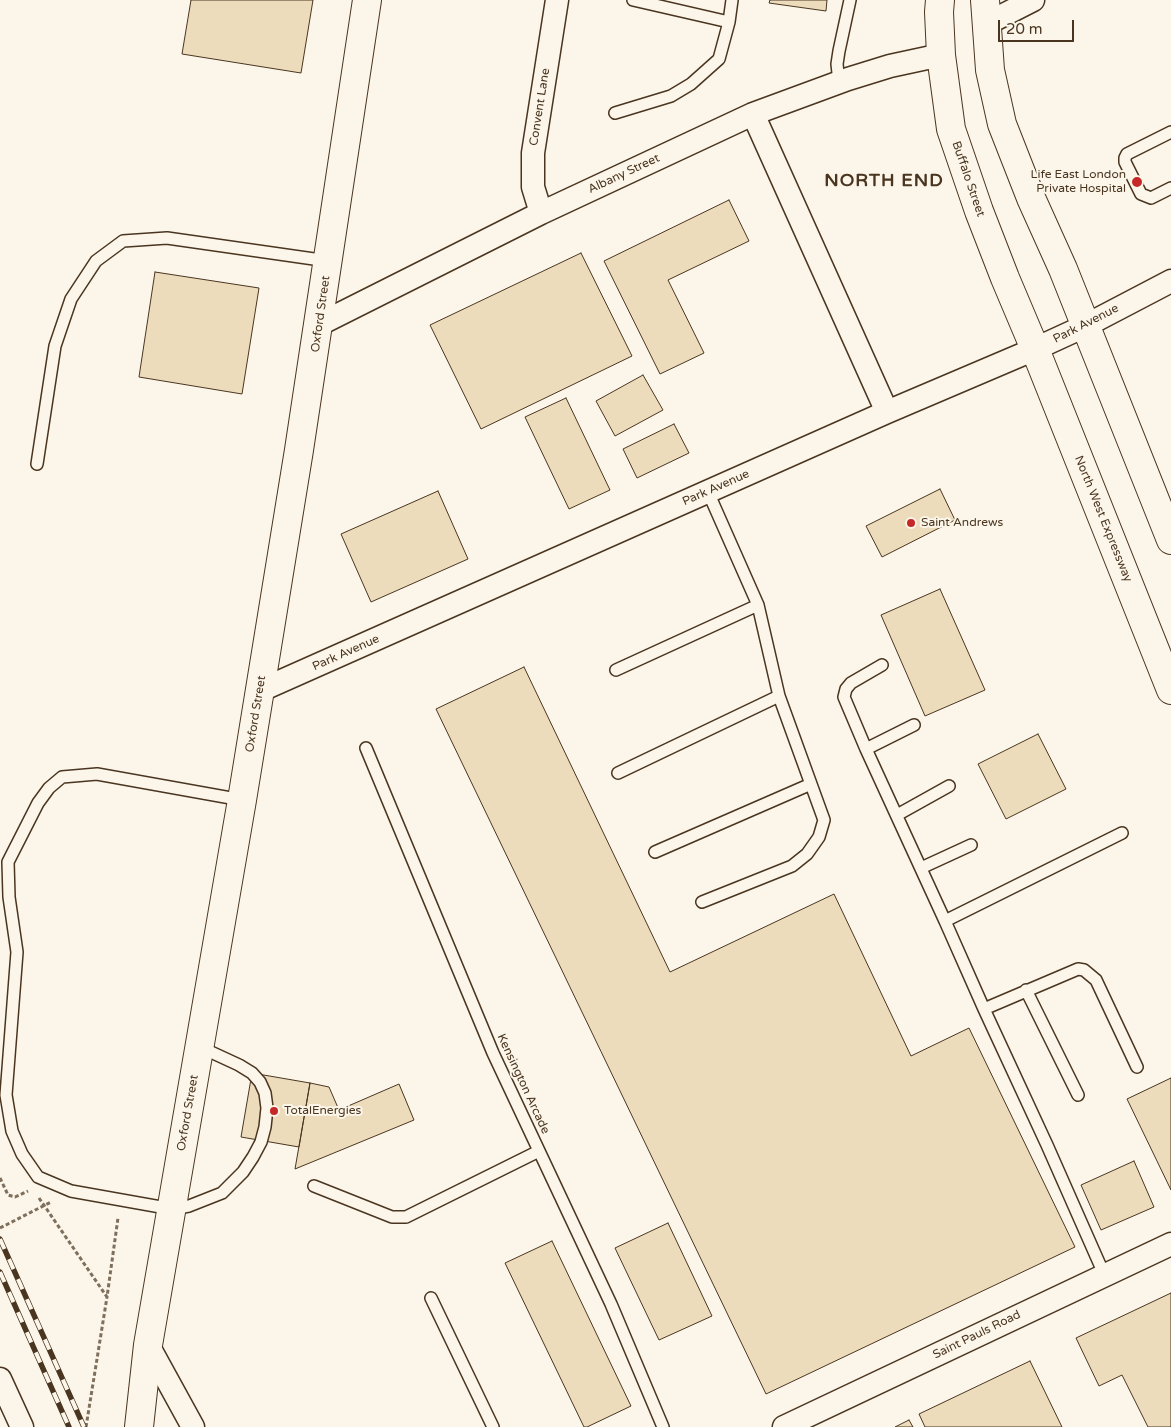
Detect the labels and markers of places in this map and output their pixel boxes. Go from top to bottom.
place label: Life East London Private Hospital [1031,168,1126,196]
marker: Life East London Private Hospital [1130,175,1144,189]
place label: Saint Andrews [921,516,1003,530]
marker: Saint Andrews [905,517,917,529]
place label: TotalEnergies [284,1104,361,1118]
marker: TotalEnergies [268,1105,280,1117]

